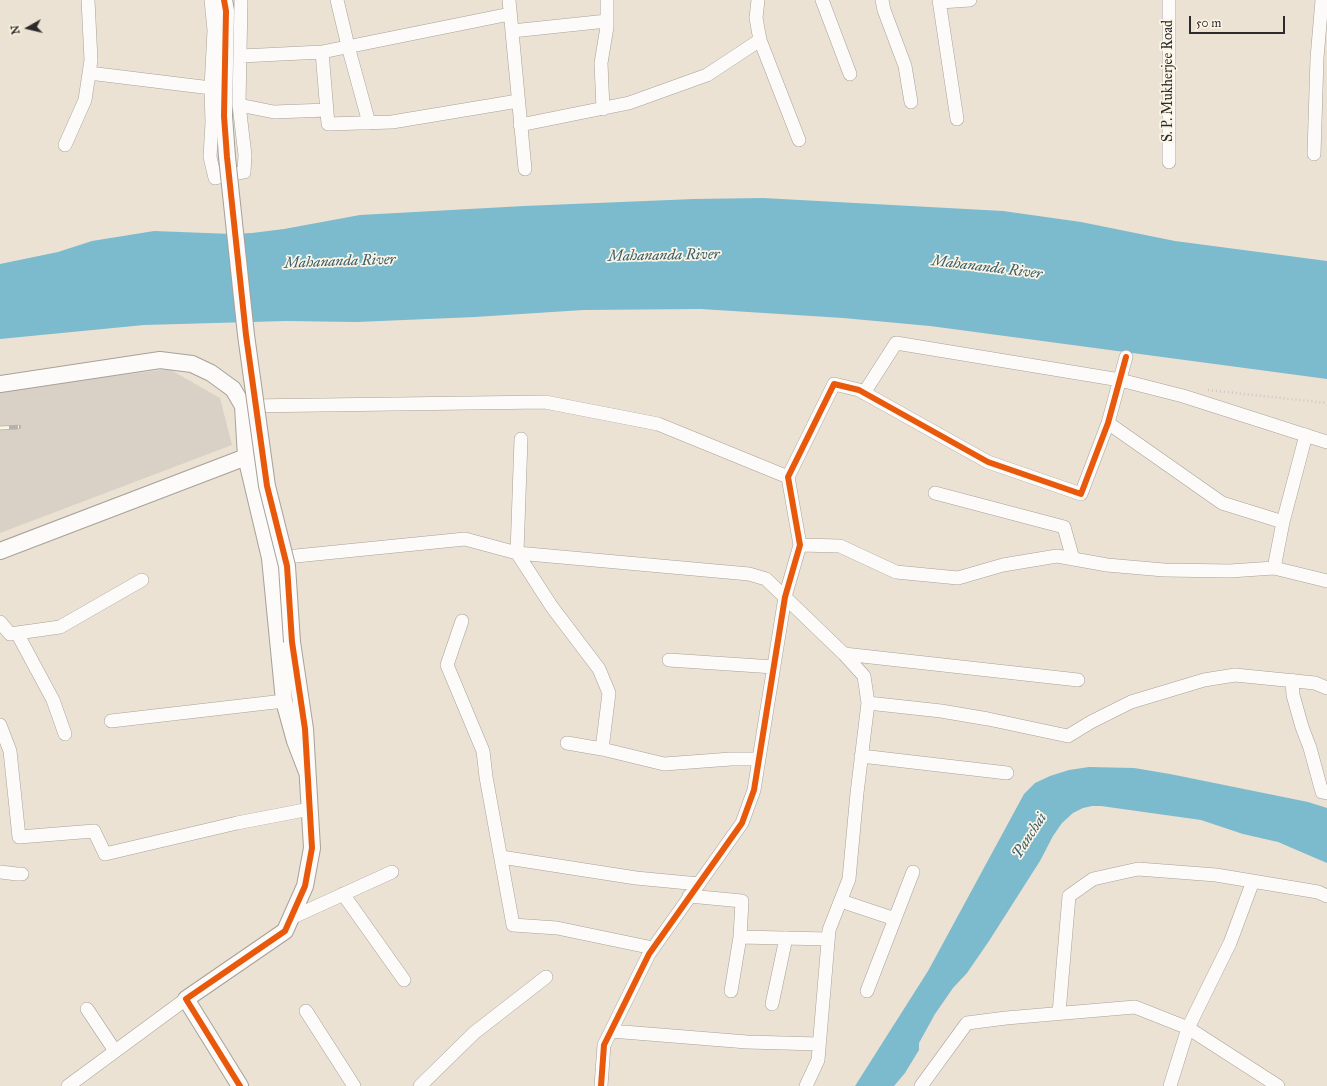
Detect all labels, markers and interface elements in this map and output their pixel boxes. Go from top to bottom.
north arrow [8,8,48,48]
scale bar [1191,8,1287,34]
text: 50 m [1196,16,1221,30]
street label: S. P. Mukherjee Road [1161,20,1177,142]
text: N [9,24,23,35]
water label: Mahananda River [608,246,720,266]
water label: Mahananda River [284,251,396,273]
water label: Mahananda River [931,252,1043,284]
water label: Panchai [1009,810,1051,862]

